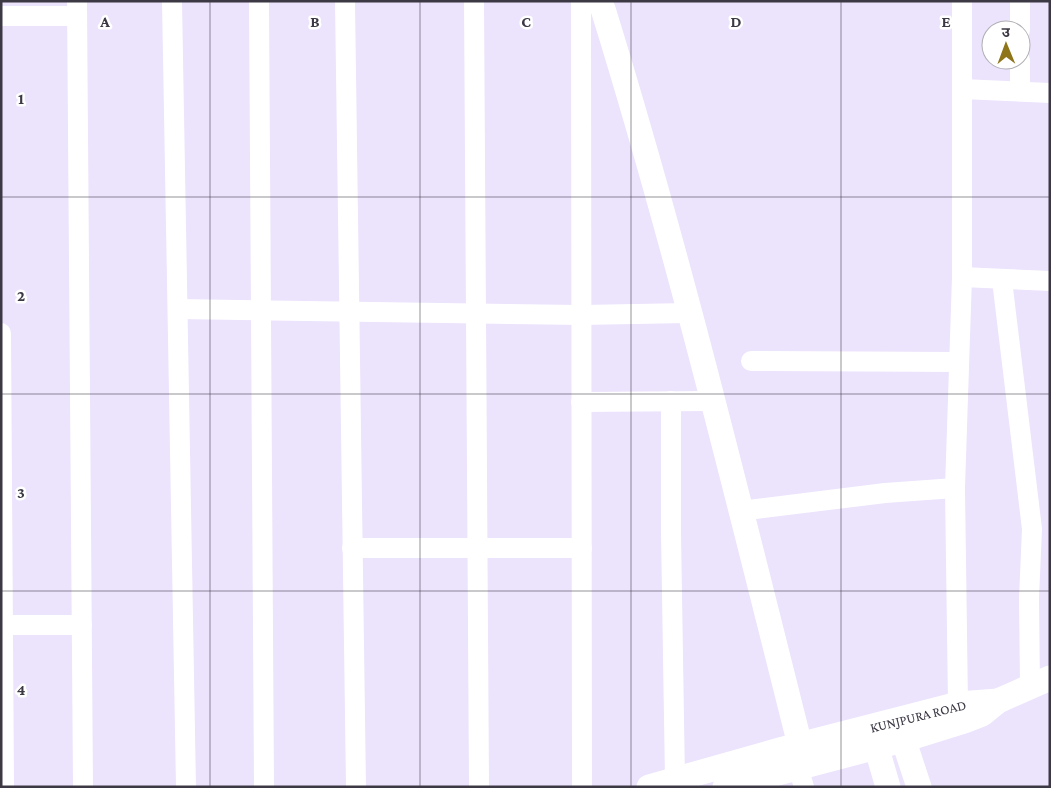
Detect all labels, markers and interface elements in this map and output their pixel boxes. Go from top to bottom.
text: A [99,13,110,30]
text: B [310,13,320,30]
text: C [521,13,531,30]
text: D [730,13,742,30]
text: E [941,13,951,30]
north arrow [981,20,1031,70]
text: उ [1002,24,1011,40]
text: 1 [18,90,24,107]
text: 2 [17,287,25,304]
text: 3 [17,484,25,501]
text: 4 [17,681,26,698]
street label: KUNJPURA ROAD [868,696,968,736]

